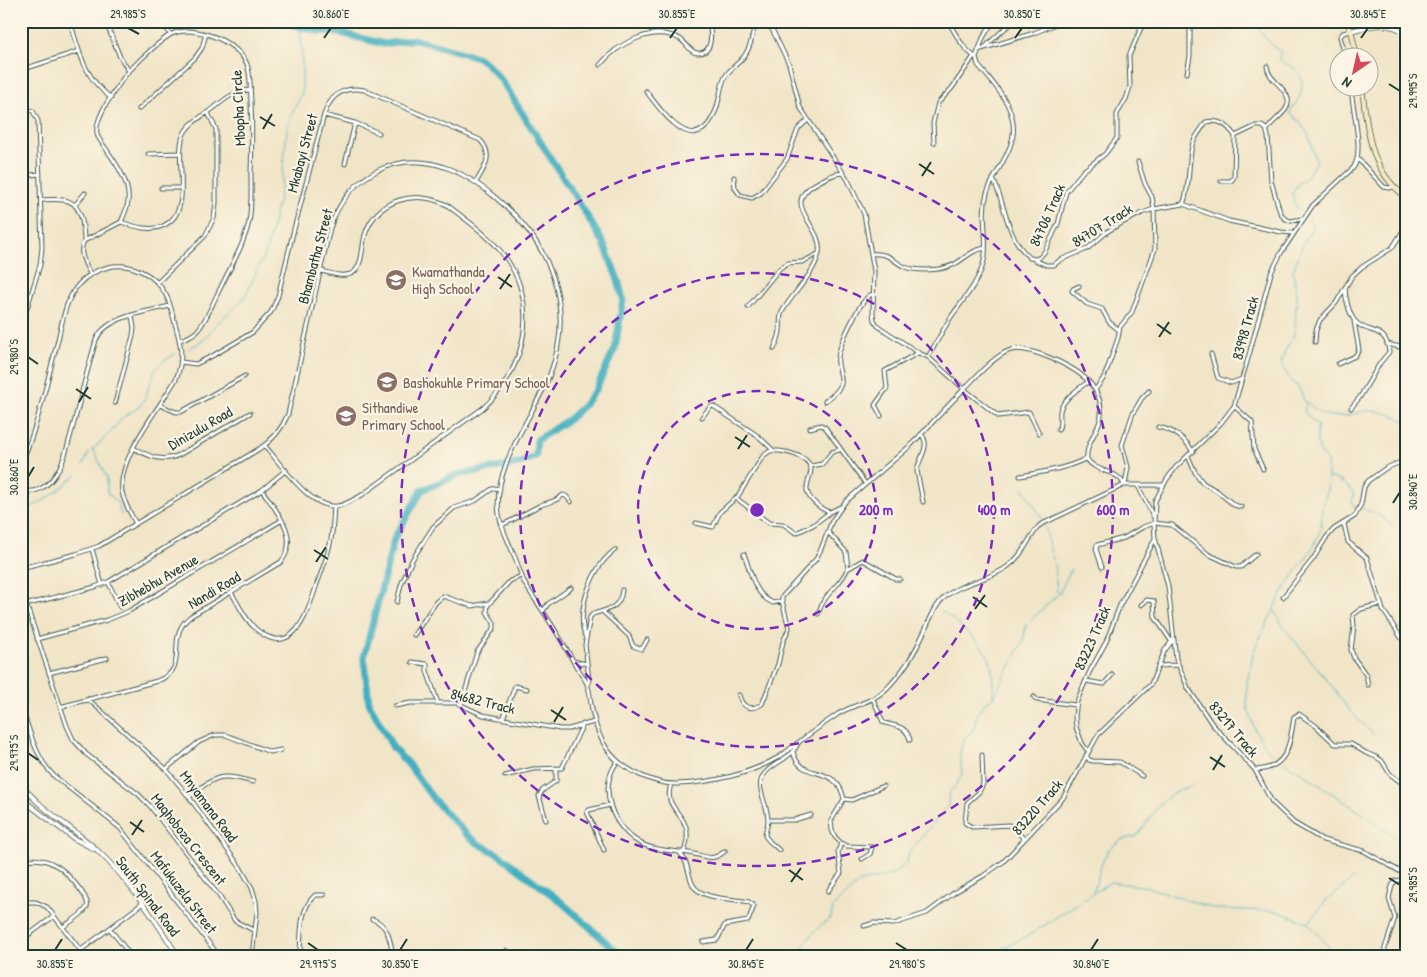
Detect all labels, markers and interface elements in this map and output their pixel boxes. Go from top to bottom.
text: 29.985°S [110,5,146,22]
text: 30.860°E [313,5,350,22]
text: 30.855°E [659,5,696,22]
text: 30.850°E [1003,5,1041,22]
text: 30.845°E [1350,5,1387,22]
north arrow [1330,48,1380,98]
street label: Mbopha Circle [226,69,250,147]
text: N [1338,73,1355,93]
text: 29.995°S [1404,73,1421,108]
street label: Mkabayi Street [281,110,323,195]
street label: 84706 Track [1024,180,1070,250]
street label: 84707 Track [1068,198,1136,252]
street label: Bhambatha Street [292,205,338,306]
place label: Kwamathanda High School [412,261,485,299]
school or university icon: Kwamathanda High School [384,268,408,292]
street label: 83998 Track [1226,294,1264,362]
text: 29.980°S [5,339,22,375]
school or university icon: Bashokuhle Primary School [375,370,399,394]
place label: Bashokuhle Primary School [403,372,550,393]
place label: Sithandiwe Primary School [362,397,445,435]
street label: Dinizulu Road [164,401,236,455]
school or university icon: Sithandiwe Primary School [334,404,358,428]
text: 30.860°E [5,458,22,495]
text: 30.840°E [1404,473,1421,510]
text: 200 m [859,499,893,520]
text: 400 m [978,499,1010,520]
text: 600 m [1096,499,1130,520]
centre of rings [748,501,766,519]
street label: Zibhebhu Avenue [114,549,202,611]
street label: Nandi Road [184,566,244,614]
street label: 83223 Track [1069,603,1115,673]
street label: 84682 Track [449,683,517,719]
street label: 83217 Track [1204,696,1264,762]
text: 29.975°S [5,734,22,771]
street label: Mnyamana Road [175,766,243,846]
street label: 83220 Track [1007,774,1067,840]
street label: Maqhoboza Crescent [146,789,232,890]
street label: Mafukuzela Street [146,846,223,939]
street label: South Spinal Road [111,852,185,940]
text: 29.985°S [1404,867,1421,903]
text: 30.855°E [37,955,74,972]
text: 29.975°S [300,955,337,972]
text: 30.850°E [381,955,419,972]
text: 30.845°E [728,955,765,972]
text: 29.980°S [889,955,925,972]
text: 30.840°E [1073,955,1110,972]

